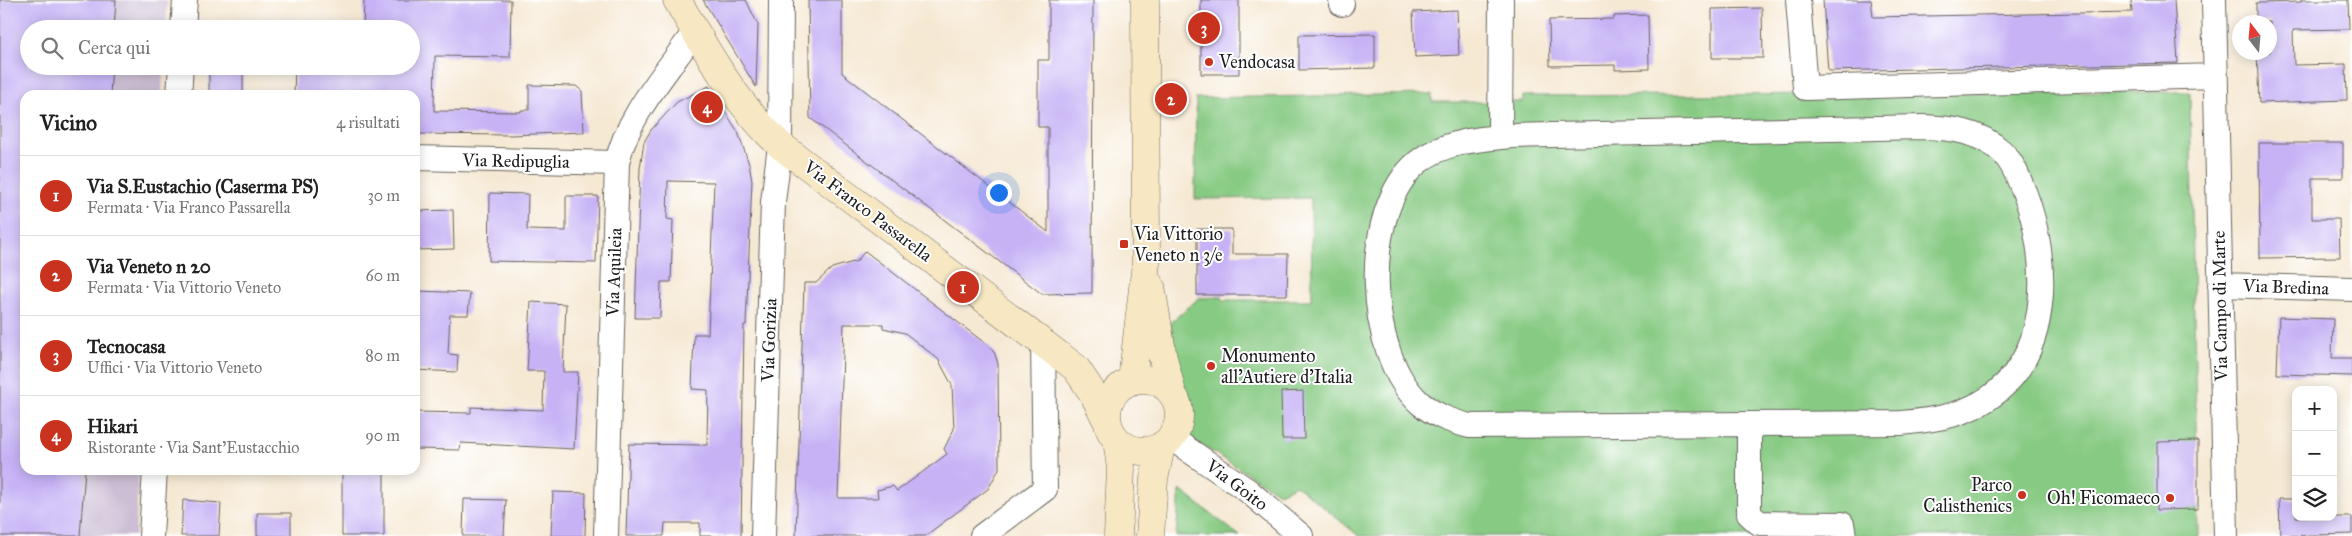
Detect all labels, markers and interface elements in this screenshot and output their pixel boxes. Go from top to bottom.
pin: 3 [1188,9,1220,47]
north arrow [2232,15,2277,60]
search box [20,20,420,75]
icon: search [38,34,66,62]
text: Cerca qui [78,36,150,59]
place label: Vendocasa [1218,51,1295,73]
marker: Vendocasa [1203,56,1215,68]
pin: 2 [1155,80,1187,118]
pin: 4 [691,88,723,126]
text: Vicino [40,110,97,136]
text: 4 risultati [336,113,400,132]
street label: Via Redipuglia [461,149,570,174]
street label: Via Franco Passarella [799,155,937,267]
text: Via S.Eustachio (Caserma PS) [87,175,319,198]
your location [986,180,1012,206]
text: 1 [53,186,59,205]
text: 30 m [367,186,400,205]
text: Fermata · Via Franco Passarella [87,198,290,217]
place label: Via Vittorio Veneto n 3/e [1133,223,1223,266]
street label: Via Aquileia [601,227,628,318]
street label: Via Campo di Marte [2208,230,2232,383]
marker: Via Vittorio Veneto n 3/e [1118,238,1130,250]
text: Via Veneto n 20 [87,255,211,278]
text: 2 [52,266,60,285]
text: 60 m [366,266,400,285]
pin: 1 [947,268,979,306]
street label: Via Bredina [2242,274,2330,300]
text: Fermata · Via Vittorio Veneto [87,278,281,297]
street label: Via Gorizia [757,297,781,383]
text: Tecnocasa [87,335,165,358]
place label: Monumento all'Autiere d'Italia [1221,345,1353,388]
text: 3 [53,346,59,365]
text: 80 m [365,346,400,365]
text: Uffici · Via Vittorio Veneto [87,358,262,377]
marker: Monumento all'Autiere d'Italia [1205,360,1217,372]
map controls [2292,386,2337,521]
button: + [2292,386,2337,431]
text: Hikari [87,415,138,438]
text: 4 [52,426,60,445]
text: 90 m [365,426,400,445]
button: − [2292,431,2337,476]
text: Ristorante · Via Sant'Eustacchio [87,438,299,457]
street label: Via Goito [1201,454,1272,515]
place label: Parco Calisthenics [1923,474,2012,517]
button: layers [2292,476,2337,521]
place label: Oh! Ficomaeco [2047,487,2160,509]
marker: Parco Calisthenics [2016,489,2028,501]
marker: Oh! Ficomaeco [2164,492,2176,504]

